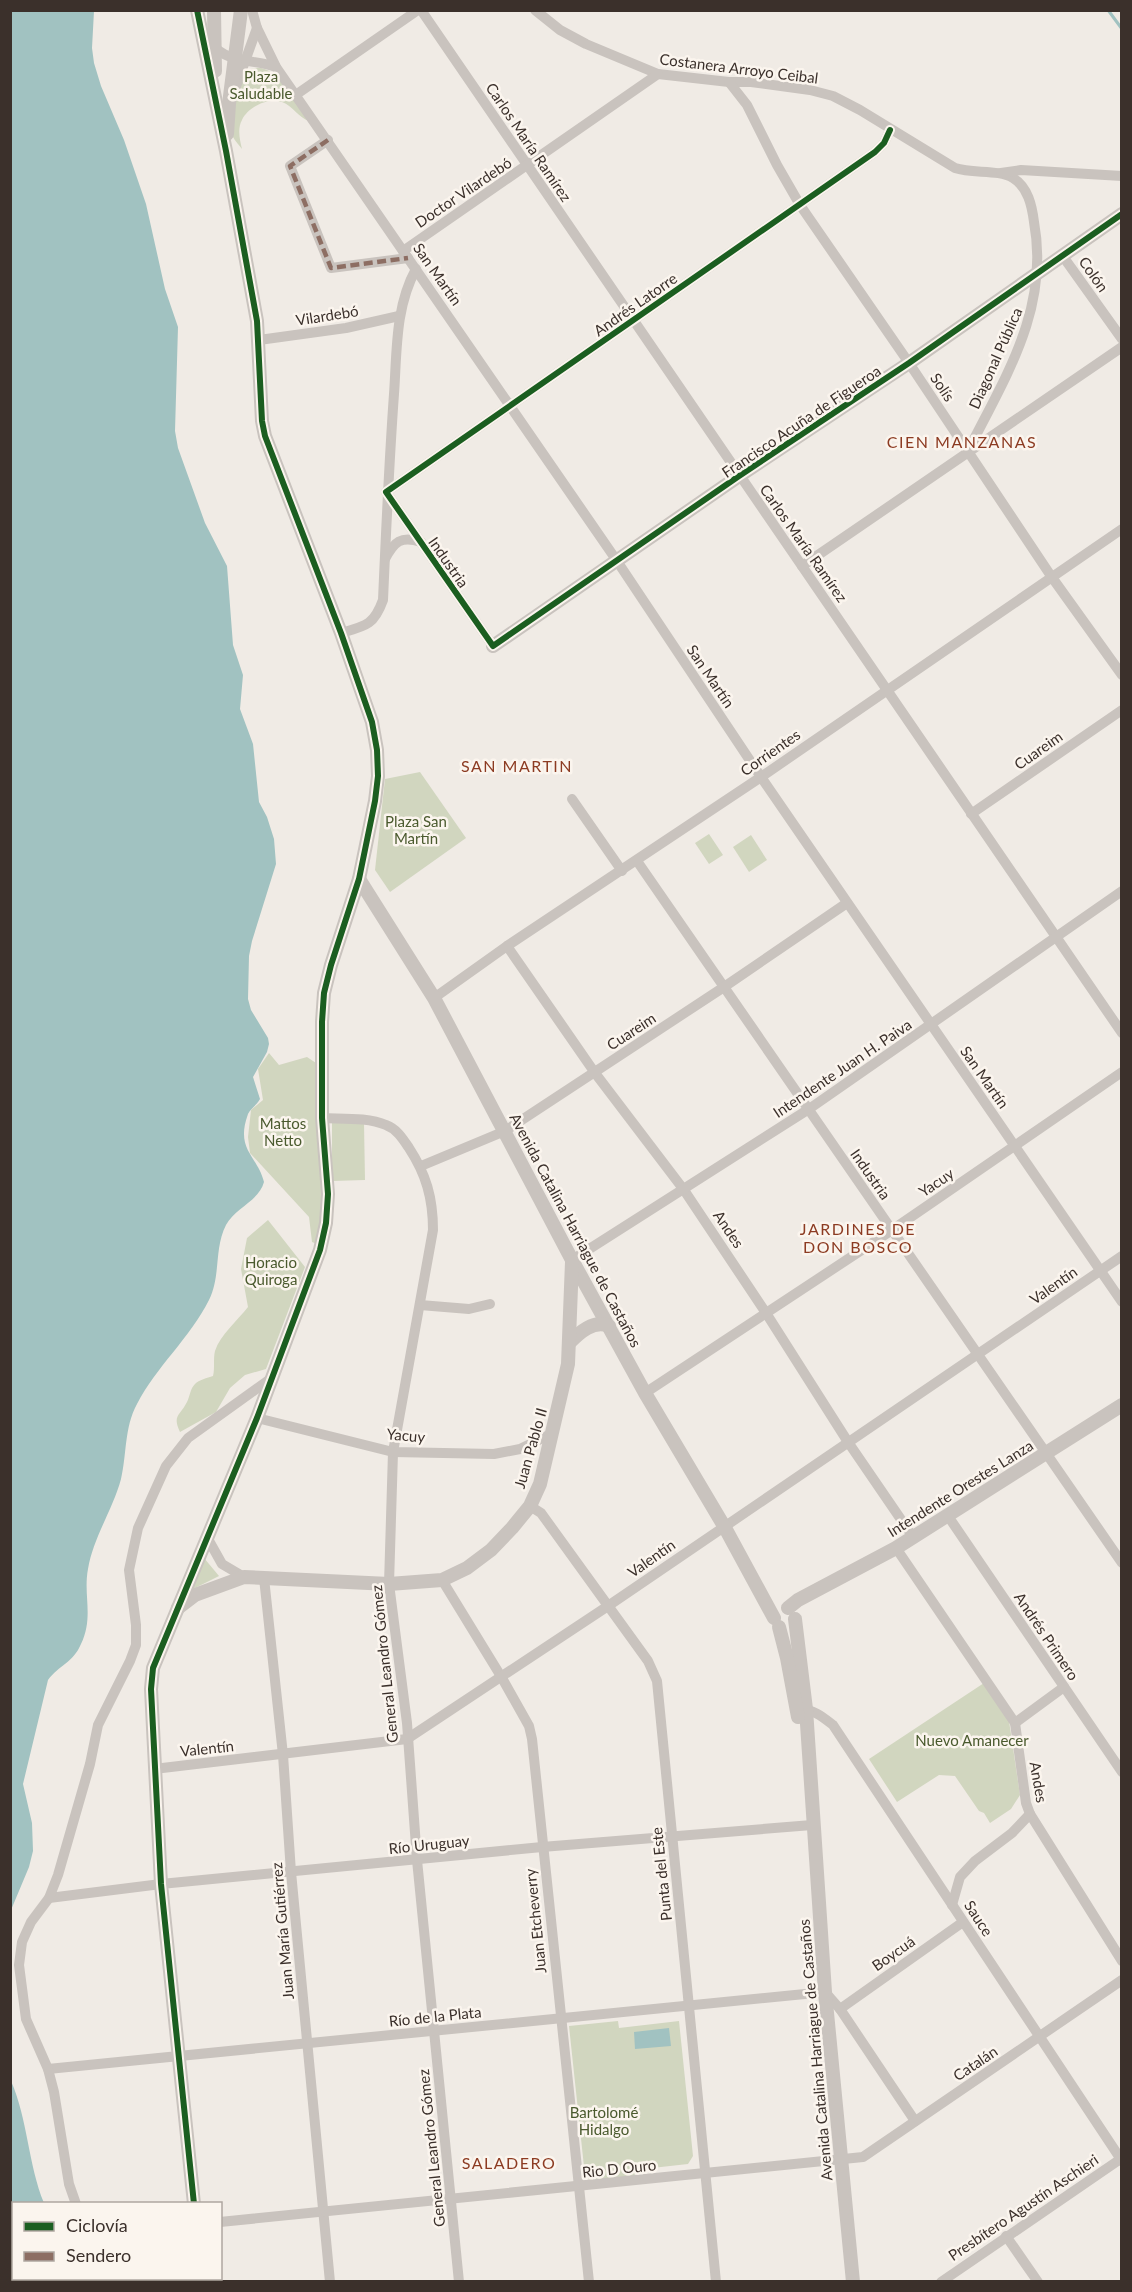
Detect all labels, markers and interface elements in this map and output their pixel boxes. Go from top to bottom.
street label: Costanera Arroyo Ceibal [659,49,819,87]
park label: Plaza Saludable [229,67,293,102]
street label: Carlos María Ramírez [483,79,576,205]
street label: Doctor Vilardebó [411,153,515,231]
street label: San Martín [410,239,466,309]
street label: Colón [1076,253,1112,295]
street label: Andrés Latorre [590,269,680,339]
street label: Vilardebó [294,301,360,329]
street label: Diagonal Pública [965,304,1025,412]
street label: Francisco Acuña de Figueroa [718,361,884,481]
street label: Solís [927,369,959,405]
district label: CIEN MANZANAS [887,432,1037,451]
street label: Carlos María Ramírez [757,481,851,605]
street label: Industria [425,533,473,591]
street label: San Martín [683,641,739,711]
street label: Corrientes [737,725,803,779]
street label: Cuareim [1010,727,1066,773]
district label: SAN MARTIN [461,756,573,775]
park label: Plaza San Martín [385,812,447,847]
street label: Cuareim [603,1009,659,1053]
street label: Intendente Juan H. Paiva [769,1015,915,1121]
street label: San Martín [957,1042,1013,1112]
street label: Avenida Catalina Harriague de Castaños [506,1110,646,1350]
park label: Mattos Netto [260,1114,306,1149]
street label: Industria [847,1145,895,1203]
street label: Yacuy [915,1164,957,1200]
street label: Andes [710,1207,748,1251]
district label: JARDINES DE DON BOSCO [800,1219,916,1256]
park label: Horacio Quiroga [245,1253,297,1288]
street label: Valentín [1026,1262,1080,1308]
street label: Juan Pablo II [510,1406,550,1490]
street label: Yacuy [386,1424,426,1446]
street label: Intendente Orestes Lanza [884,1436,1036,1540]
street label: Valentín [624,1535,678,1581]
street label: General Leandro Gómez [367,1584,401,1744]
street label: Andrés Primero [1011,1589,1083,1683]
park label: Nuevo Amanecer [915,1731,1029,1749]
street label: Valentín [179,1736,235,1760]
street label: Andes [1027,1760,1051,1804]
street label: Punta del Este [647,1826,675,1922]
street label: Río Uruguay [388,1831,470,1857]
street label: Juan María Gutiérrez [267,1862,297,2000]
street label: Juan Etcheverry [521,1867,549,1974]
street label: Sauce [961,1897,997,1939]
street label: Avenida Catalina Harriague de Castaños [795,1918,835,2182]
street label: Boycuá [868,1932,918,1974]
street label: Río de la Plata [388,2002,482,2030]
street label: Catalán [949,2042,1001,2084]
street label: General Leandro Gómez [414,2068,448,2228]
park label: Bartolomé Hidalgo [570,2103,638,2138]
street label: Presbítero Agustín Aschieri [945,2150,1101,2264]
district label: SALADERO [462,2153,556,2172]
street label: Rio D Ouro [581,2155,657,2181]
legend [12,2202,222,2280]
text: Ciclovía [66,2214,128,2236]
text: Sendero [66,2244,131,2266]

